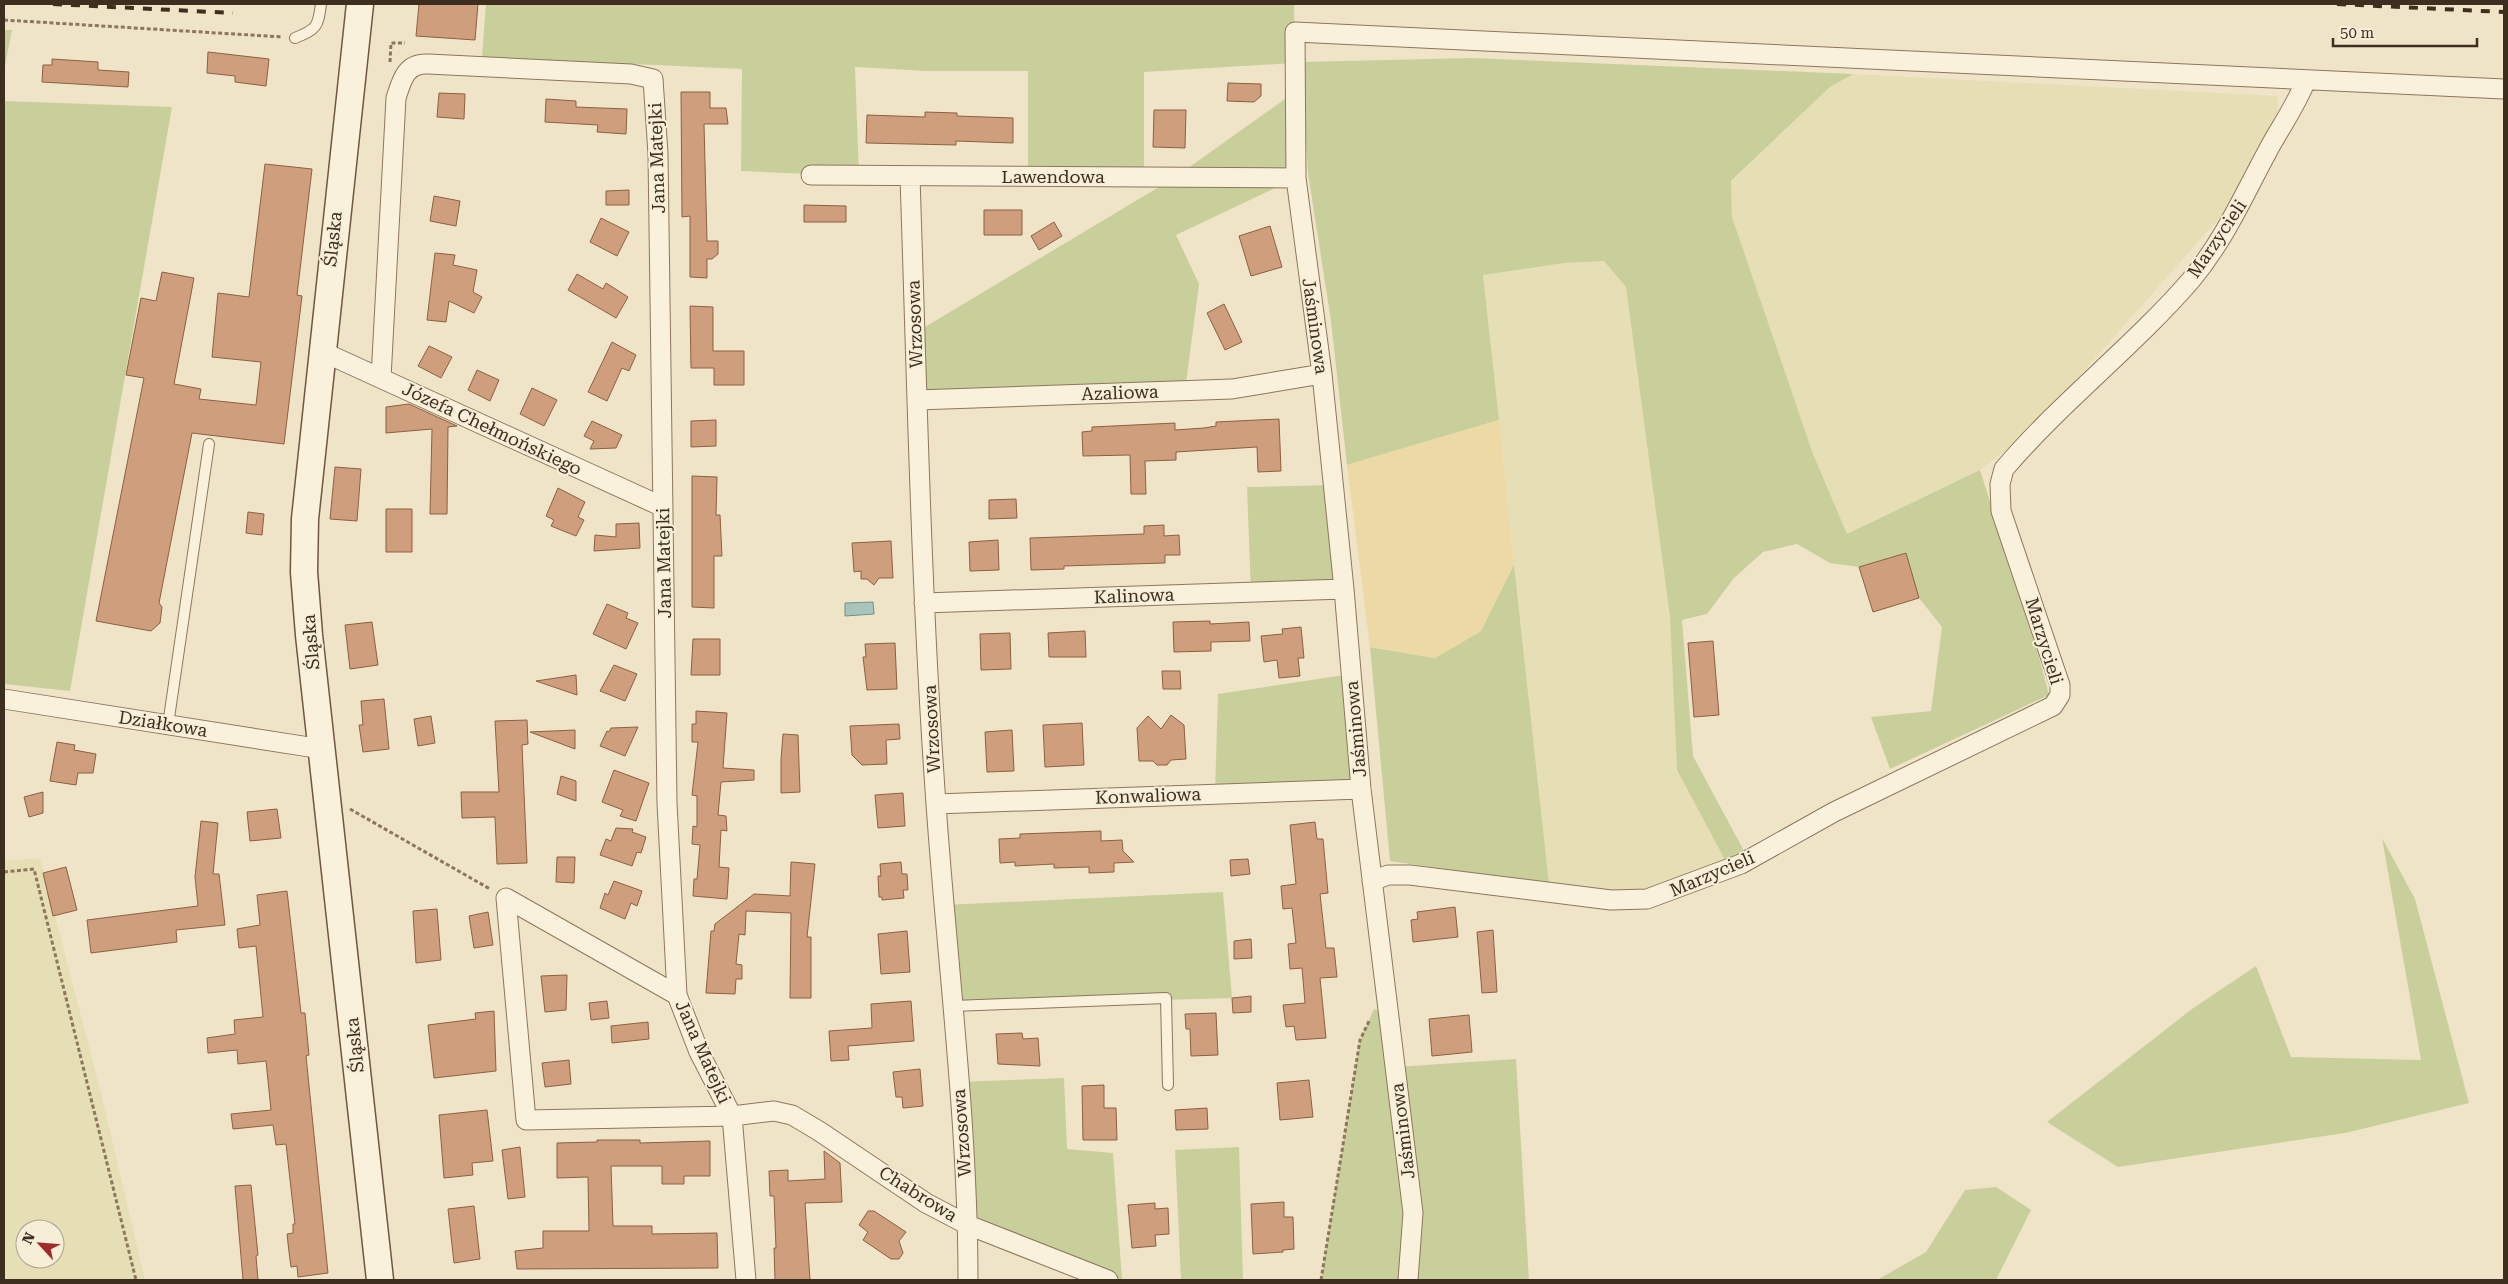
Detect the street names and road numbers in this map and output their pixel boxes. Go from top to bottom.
street label: Jana Matejki [644,102,669,214]
street label: Lawendowa [1001,166,1105,187]
street label: Marzycieli [2183,195,2251,282]
street label: Śląska [319,210,346,268]
street label: Jaśminowa [1298,277,1333,376]
street label: Wrzosowa [902,279,927,369]
street label: Józefa Chełmońskiego [399,378,585,479]
street label: Azaliowa [1081,381,1159,404]
street label: Jana Matejki [652,507,675,619]
street label: Kalinowa [1093,584,1175,607]
street label: Marzycieli [2021,595,2068,687]
street label: Śląska [298,613,323,671]
street label: Jaśminowa [1341,680,1370,778]
street label: Wrzosowa [919,684,944,774]
street label: Działkowa [117,706,209,741]
street label: Konwaliowa [1095,783,1202,808]
street label: Marzycieli [1666,846,1757,901]
street label: Jana Matejki [671,997,736,1107]
street label: Śląska [341,1016,368,1074]
street label: Jaśminowa [1386,1081,1419,1180]
street label: Wrzosowa [948,1088,975,1178]
street label: Chabrowa [875,1161,961,1226]

